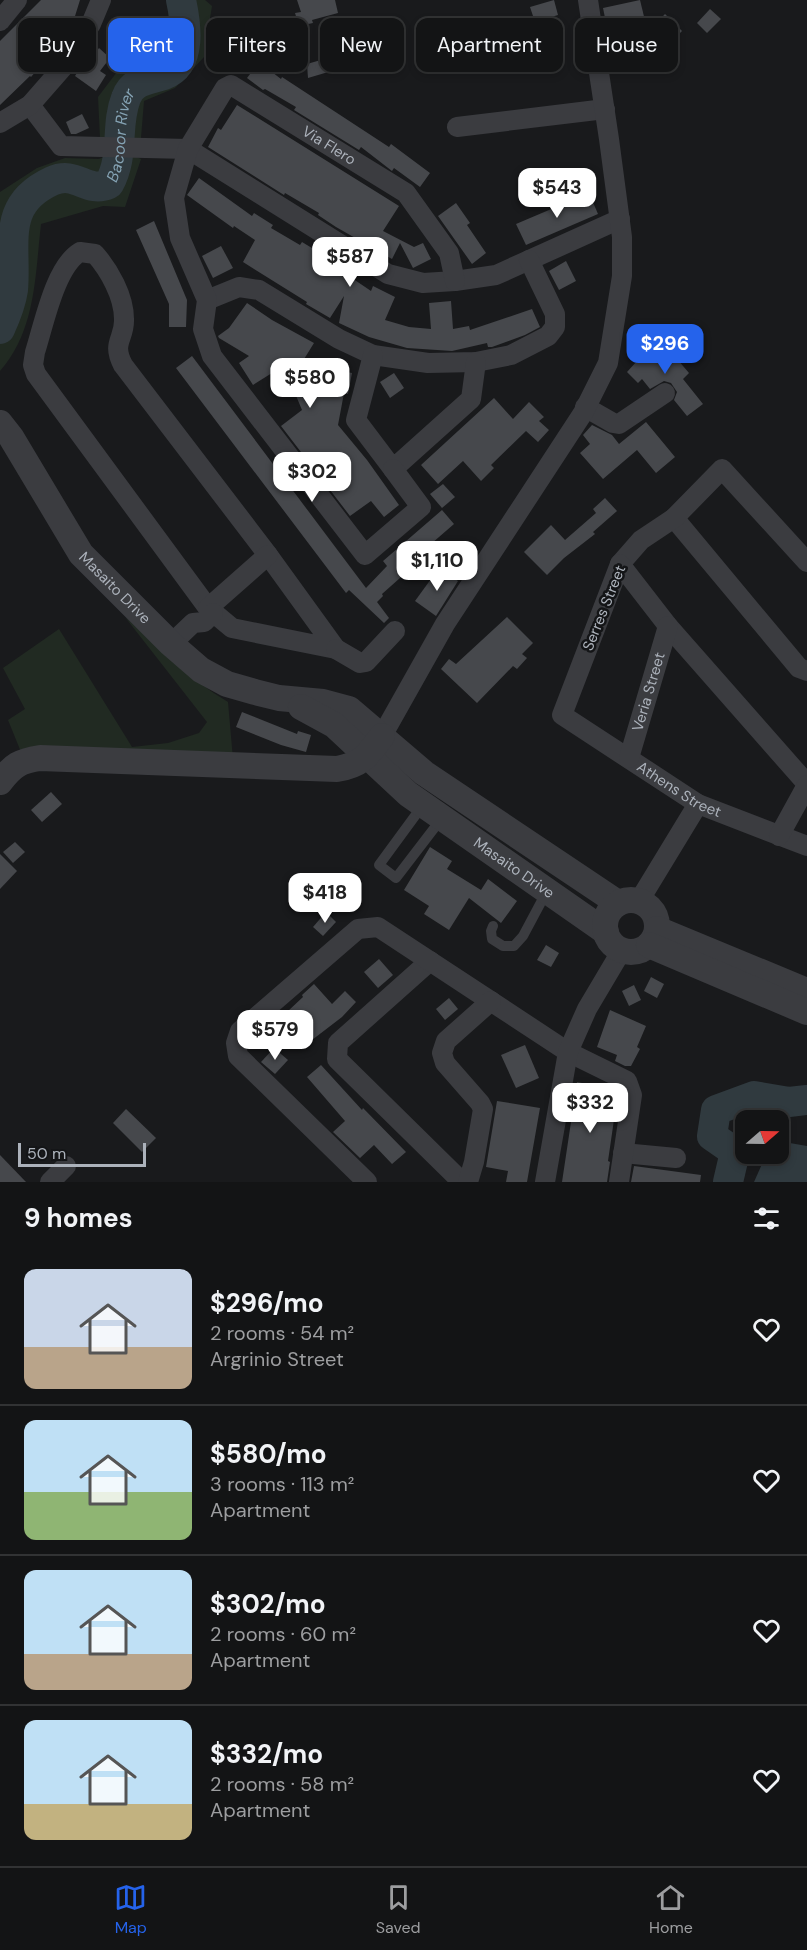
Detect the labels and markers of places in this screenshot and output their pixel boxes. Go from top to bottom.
pin: $543 [521,168,593,219]
pin: $587 [314,237,386,288]
pin: $296 [629,324,701,375]
pin: $580 [274,358,346,409]
pin: $302 [276,452,348,503]
pin: $1,110 [388,541,486,592]
pin: $418 [289,873,361,924]
pin: $579 [239,1010,311,1061]
pin: $332 [554,1083,626,1134]

